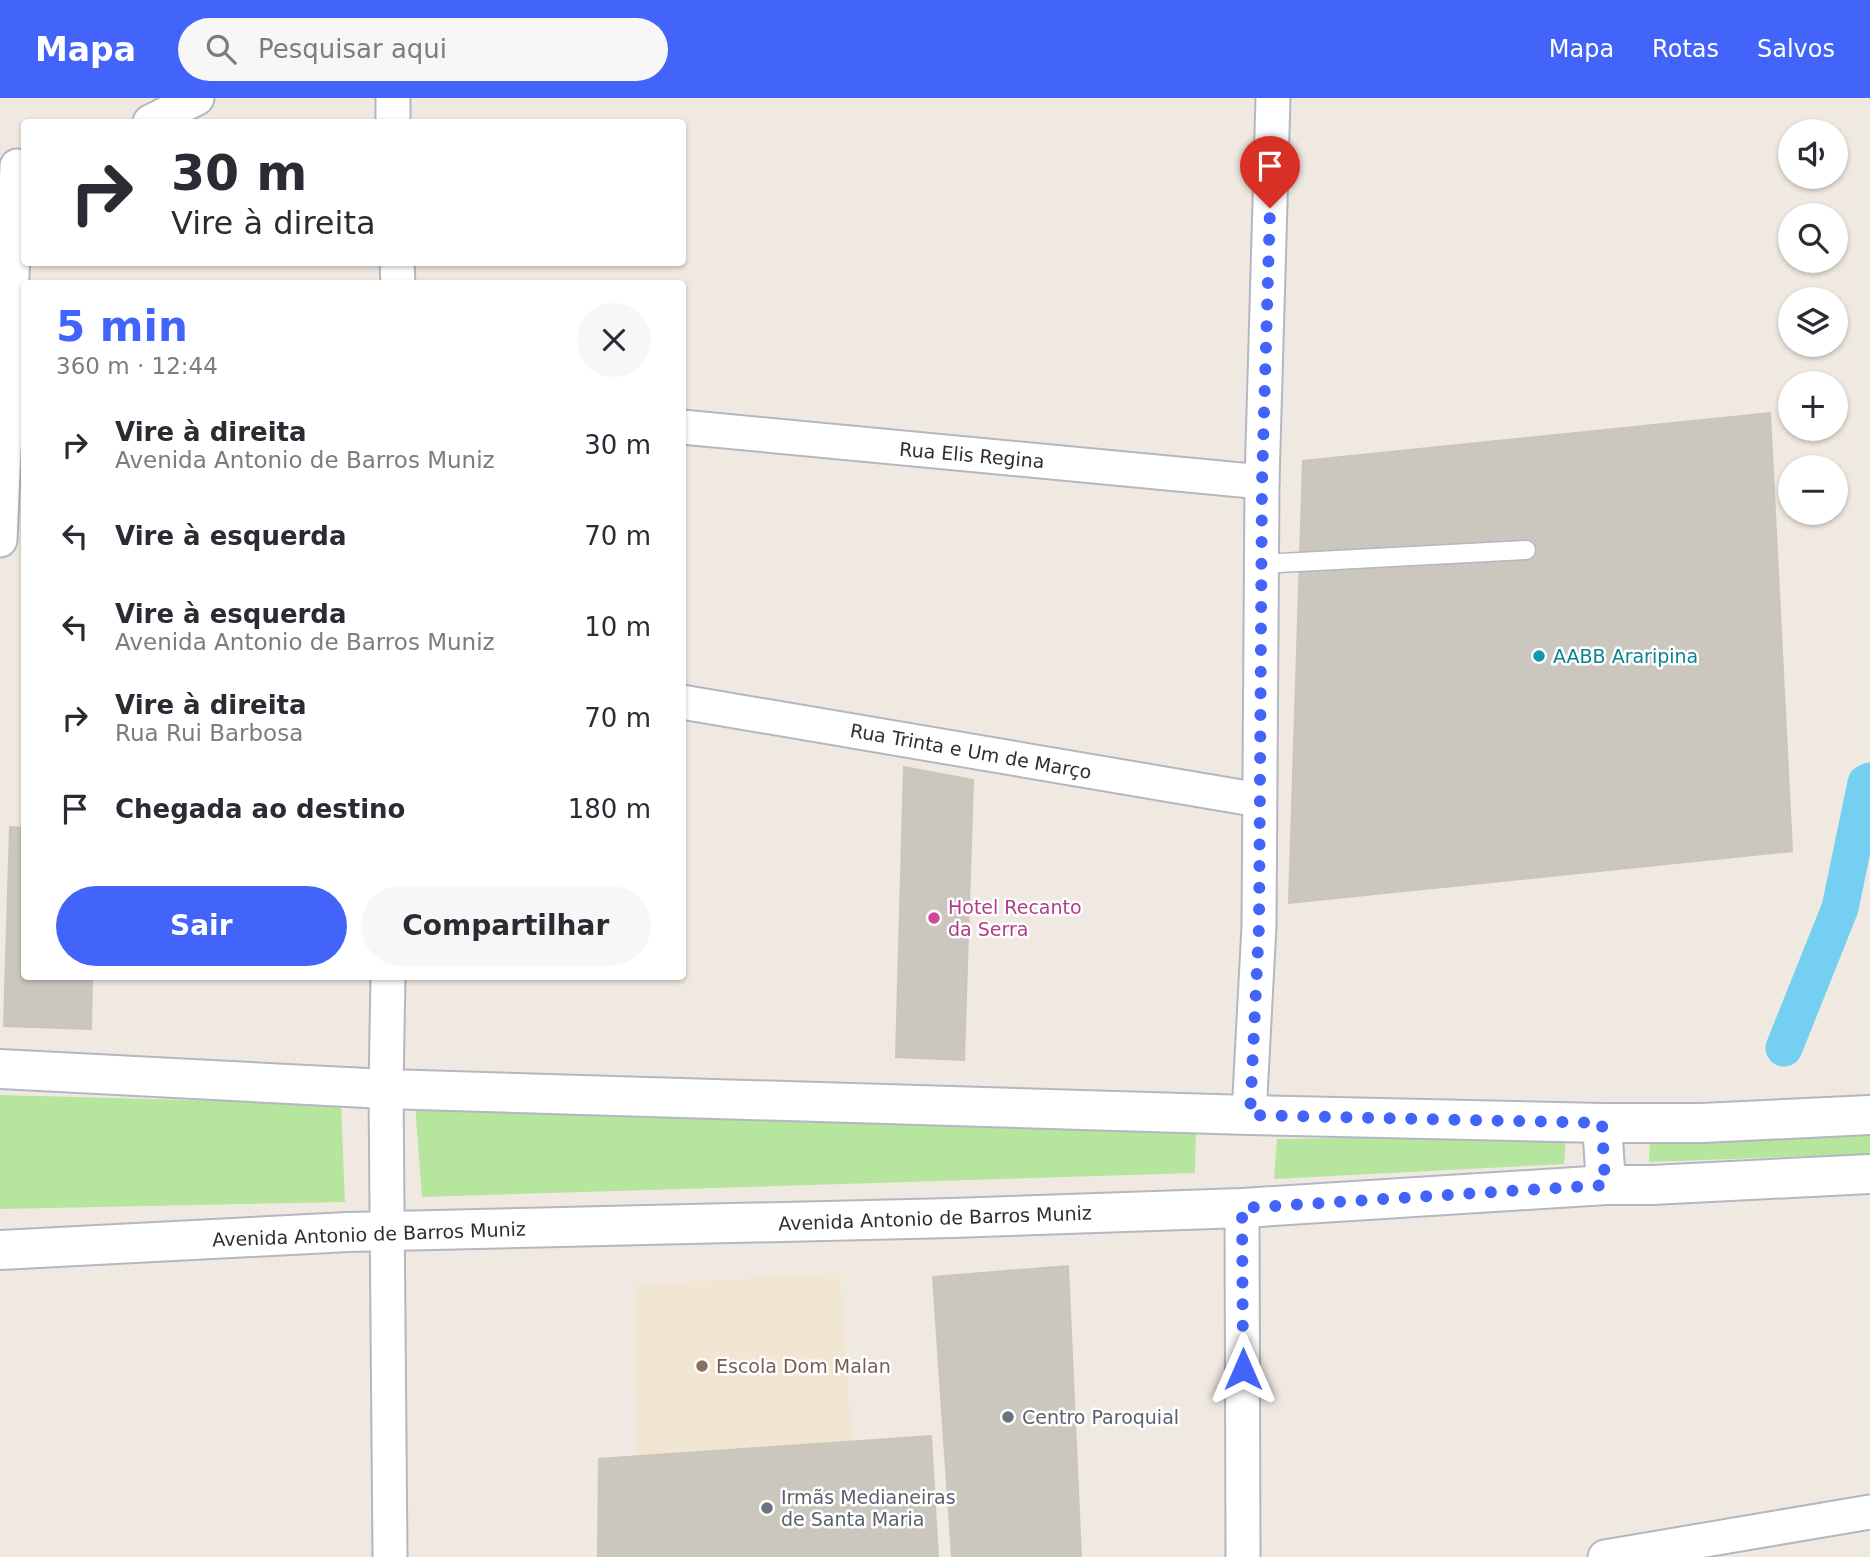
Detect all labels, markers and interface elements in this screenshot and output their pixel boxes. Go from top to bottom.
search box [178,18,668,81]
text: Mapa [35,30,136,69]
icon: search [202,30,240,68]
text: Pesquisar aqui [258,34,447,64]
text: Mapa [1549,35,1614,63]
text: Rotas [1652,35,1719,63]
text: Salvos [1757,35,1835,63]
map controls [1778,119,1848,525]
button: sound [1778,119,1848,189]
pin [1240,136,1300,208]
text: 30 m [171,145,307,202]
icon: right [56,147,147,238]
icon: arrive [1251,147,1289,185]
button: search [1778,203,1848,273]
text: Vire à direita [171,204,376,242]
button: layers [1778,287,1848,357]
text: 5 min [56,302,188,351]
button: close [577,303,651,377]
text: 360 m · 12:44 [56,353,218,379]
button: + [1778,371,1848,441]
text: Vire à direita [115,417,307,447]
icon: right [56,426,94,464]
text: 30 m [584,430,651,460]
street label: Rua Elis Regina [898,438,1046,472]
text: Avenida Antonio de Barros Muniz [115,447,495,473]
button: − [1778,455,1848,525]
icon: left [56,517,94,555]
text: Vire à esquerda [115,521,347,551]
text: 70 m [584,521,651,551]
text: Vire à esquerda [115,599,347,629]
icon: left [56,608,94,646]
text: 10 m [584,612,651,642]
text: Avenida Antonio de Barros Muniz [115,629,495,655]
place label: AABB Araripina [1553,645,1698,667]
marker: AABB Araripina [1531,648,1547,664]
text: Vire à direita [115,690,307,720]
icon: right [56,699,94,737]
text: 70 m [584,703,651,733]
street label: Rua Trinta e Um de Março [849,719,1093,783]
text: Rua Rui Barbosa [115,720,303,746]
icon: arrive [56,790,94,828]
text: Chegada ao destino [115,794,405,824]
text: 180 m [568,794,651,824]
button: Sair [56,886,347,966]
button: Compartilhar [361,886,651,966]
place label: Hotel Recanto da Serra [948,896,1082,940]
marker: Hotel Recanto da Serra [926,910,942,926]
street label: Avenida Antonio de Barros Muniz [778,1202,1092,1234]
street label: Avenida Antonio de Barros Muniz [212,1218,526,1250]
position arrow [1206,1332,1280,1406]
place label: Escola Dom Malan [716,1355,891,1377]
marker: Escola Dom Malan [694,1358,710,1374]
place label: Centro Paroquial [1022,1406,1179,1428]
marker: Centro Paroquial [1000,1409,1016,1425]
place label: Irmãs Medianeiras de Santa Maria [781,1486,956,1530]
marker: Irmãs Medianeiras de Santa Maria [759,1500,775,1516]

